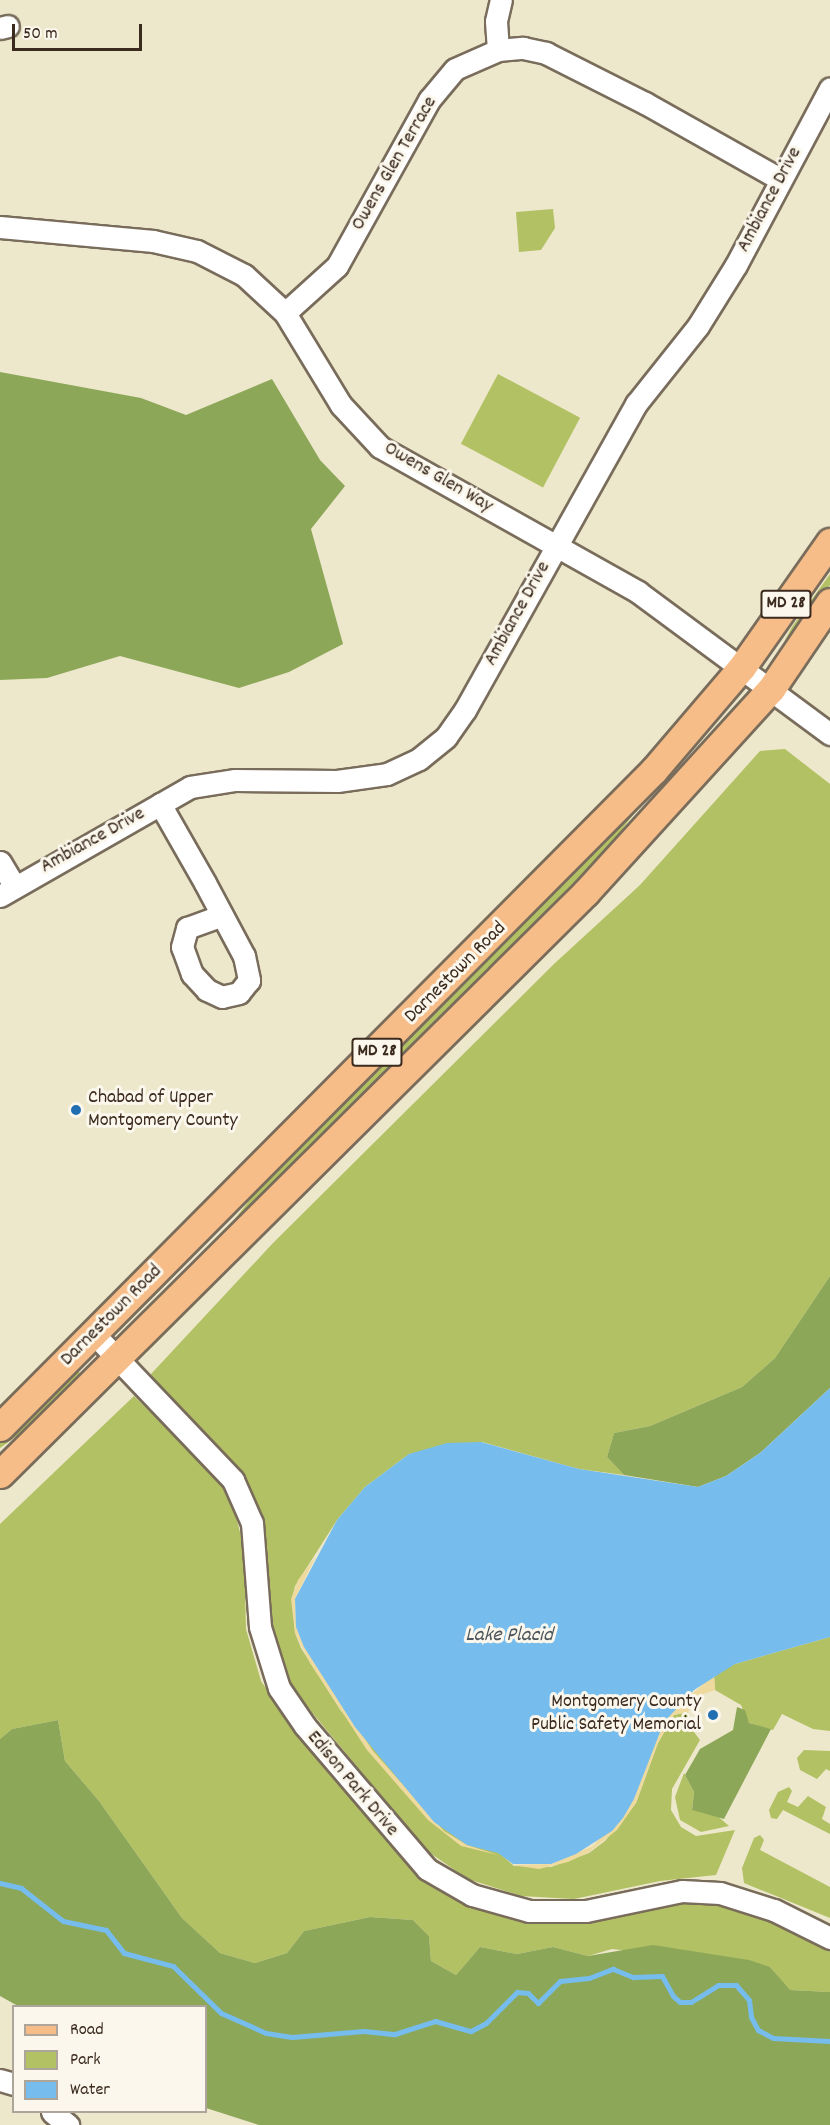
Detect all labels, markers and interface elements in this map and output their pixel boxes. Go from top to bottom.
scale bar [15,12,146,50]
text: 50 m [23,22,58,47]
street label: Owens Glen Terrace [347,93,443,235]
street label: Ambiance Drive [732,143,808,257]
street label: Owens Glen Way [379,437,497,519]
street label: Ambiance Drive [479,558,557,670]
road number: MD 28 [759,589,813,619]
street label: Ambiance Drive [37,802,149,880]
street label: Darnestown Road [400,917,512,1029]
road number: MD 28 [350,1037,404,1067]
place label: Chabad of Upper Montgomery County [88,1086,238,1133]
marker: Chabad of Upper Montgomery County [69,1103,83,1117]
street label: Darnestown Road [56,1260,168,1372]
water label: Lake Placid [465,1623,553,1649]
place label: Montgomery County Public Safety Memorial [531,1691,701,1738]
marker: Montgomery County Public Safety Memorial [706,1708,720,1722]
street label: Edison Park Drive [301,1726,403,1842]
legend [12,2005,207,2113]
text: Road [70,2018,104,2043]
text: Park [70,2048,101,2073]
text: Water [70,2078,110,2103]

